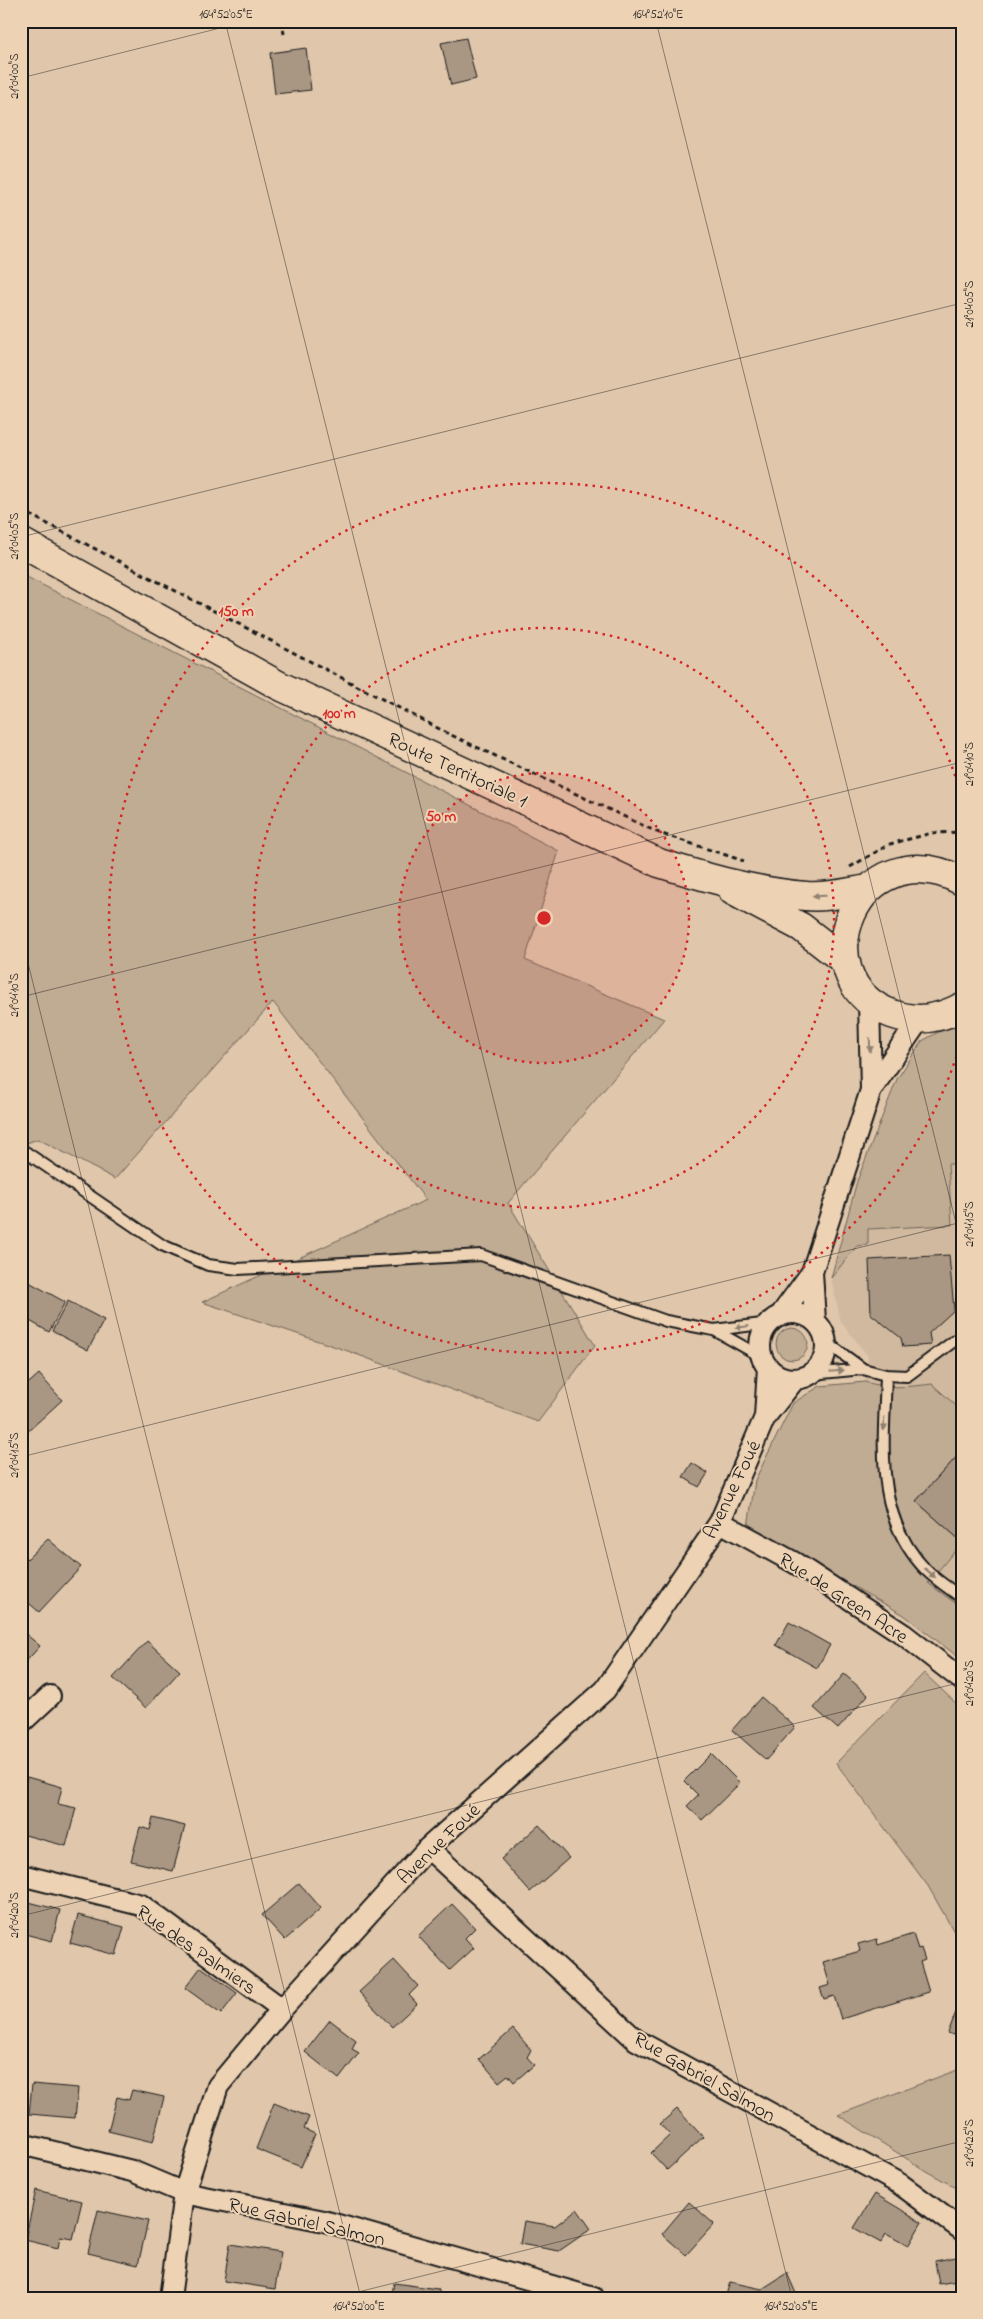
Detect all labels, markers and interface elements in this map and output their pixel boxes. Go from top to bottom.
text: 164°52'05"E [199,6,253,24]
text: 164°52'10"E [633,6,683,24]
text: 21°04'00"S [6,53,24,99]
text: 21°04'05"S [961,280,979,327]
text: 21°04'05"S [6,512,24,559]
text: 150 m [218,601,254,623]
text: 100 m [322,703,356,725]
street label: Route Territoriale 1 [382,726,532,816]
text: 21°04'10"S [961,742,979,786]
text: 50 m [426,806,457,828]
one-way arrow [811,892,827,900]
centre of rings [535,909,553,927]
text: 21°04'10"S [6,973,24,1017]
one-way arrow [866,1037,874,1053]
text: 21°04'15"S [961,1201,979,1247]
one-way arrow [734,1323,750,1331]
one-way arrow [830,1367,846,1375]
one-way arrow [880,1416,888,1432]
text: 21°04'15"S [6,1432,24,1478]
street label: Avenue Foué [697,1436,770,1544]
street label: Rue de Green Acre [772,1546,913,1652]
one-way arrow [924,1567,936,1579]
text: 21°04'20"S [961,1660,979,1706]
street label: Avenue Foué [391,1797,488,1892]
text: 21°04'20"S [6,1892,24,1938]
street label: Rue des Palmiers [130,1899,262,2003]
street label: Rue Gabriel Salmon [627,2026,780,2131]
text: 21°04'25"S [961,2119,979,2167]
street label: Rue Gabriel Salmon [225,2191,388,2256]
text: 164°52'00"E [333,2298,385,2316]
text: 164°52'05"E [764,2298,818,2316]

